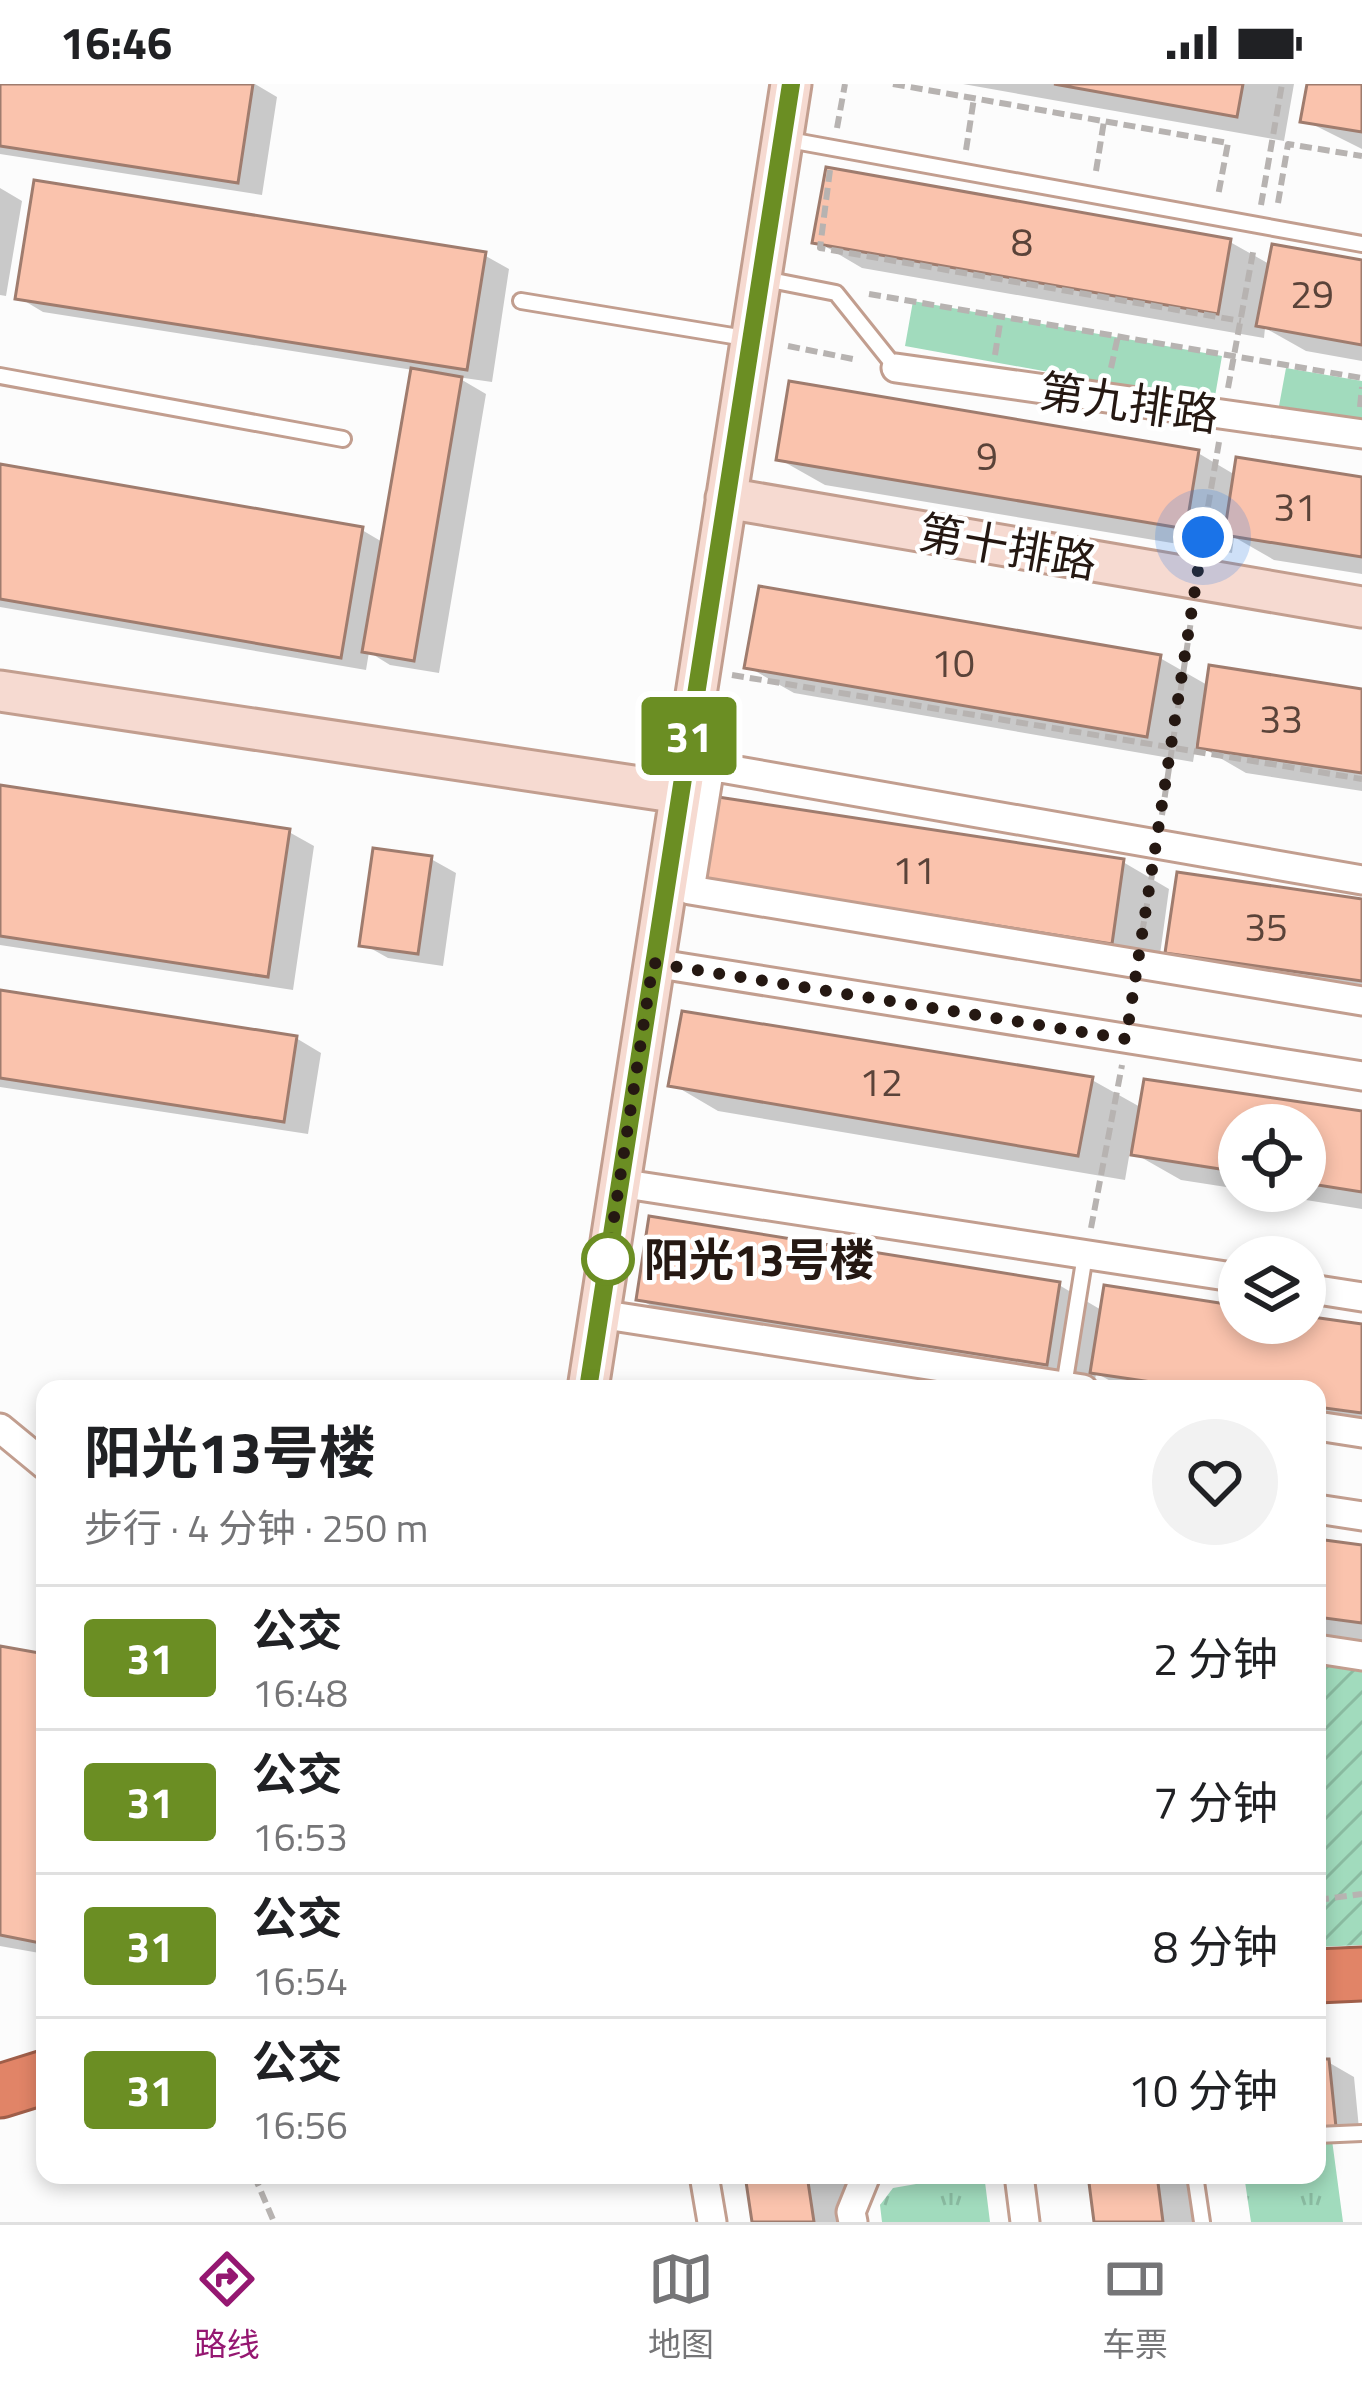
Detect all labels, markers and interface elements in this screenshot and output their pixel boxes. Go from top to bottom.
text: 16:46 [60,8,172,76]
house number: 8 [1011,212,1033,271]
house number: 29 [1290,264,1334,323]
street label: 第九排路 [1035,356,1223,448]
house number: 9 [976,426,998,485]
house number: 31 [1273,477,1317,536]
street label: 第十排路 [913,497,1103,595]
your location [1173,507,1233,567]
house number: 10 [931,633,975,692]
house number: 33 [1259,689,1303,748]
line badge: 31 [635,697,743,775]
text: 31 [665,704,713,768]
house number: 11 [892,840,936,899]
house number: 35 [1244,897,1288,956]
house number: 12 [859,1052,903,1111]
map controls [1218,1104,1326,1344]
button: locate [1218,1104,1326,1212]
place label: 阳光13号楼 [644,1225,874,1293]
marker: 阳光13号楼 [583,1234,633,1284]
button: layers [1218,1236,1326,1344]
text: 阳光13号楼 [84,1408,376,1495]
button: heart [1152,1419,1278,1545]
text: 步行 · 4 分钟 · 250 m [84,1498,428,1557]
text: 公交 [252,1595,342,1663]
text: 2 分钟 [1153,1624,1278,1692]
text: 31 [126,1626,174,1690]
text: 16:48 [252,1663,348,1722]
text: 公交 [252,1739,342,1807]
text: 7 分钟 [1153,1768,1278,1836]
text: 31 [126,1770,174,1834]
text: 16:53 [252,1807,348,1866]
text: 公交 [252,1883,342,1951]
text: 8 分钟 [1153,1912,1278,1980]
text: 31 [126,1914,174,1978]
text: 16:54 [252,1951,348,2010]
text: 公交 [252,2027,342,2095]
text: 10 分钟 [1128,2056,1278,2124]
text: 31 [126,2058,174,2122]
text: 16:56 [252,2095,348,2154]
tab: 路线 [194,2246,260,2369]
tab: 地图 [648,2246,714,2369]
tab: 车票 [1102,2246,1168,2369]

